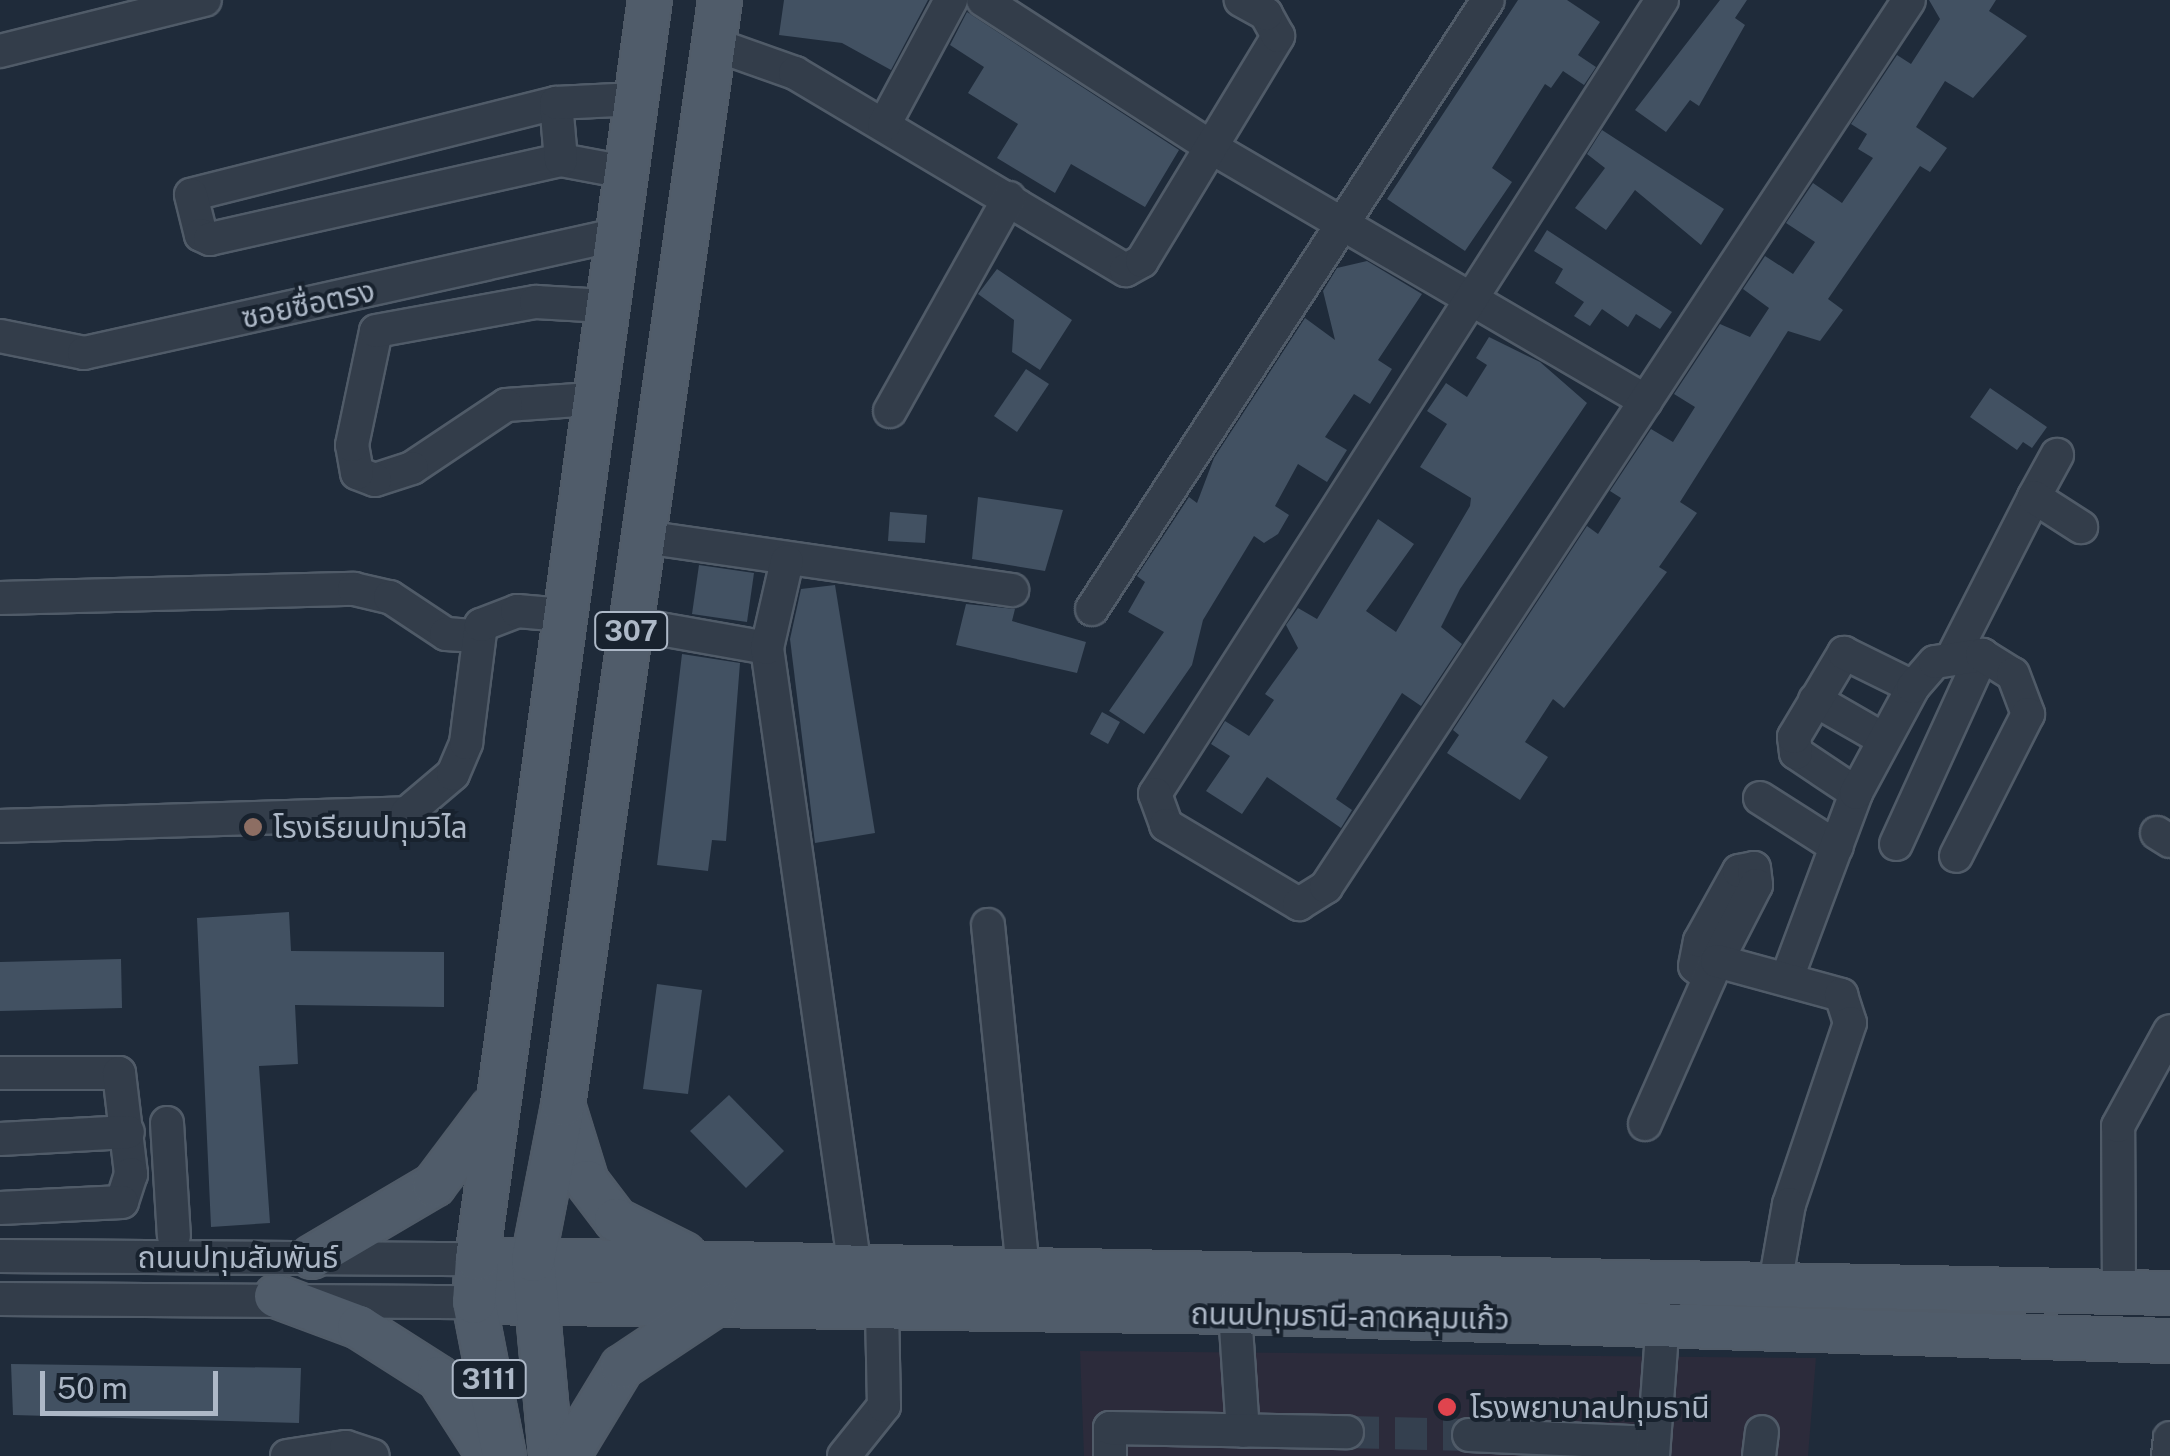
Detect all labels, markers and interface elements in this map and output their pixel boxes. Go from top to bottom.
street label: ซอยซื่อตรง [238,272,378,336]
road number: 307 [594,608,668,654]
place label: โรงเรียนปทุมวิไล [273,809,468,845]
marker: โรงเรียนปทุมวิไล [242,816,264,838]
street label: ถนนปทุมสัมพันธ์ [138,1239,338,1275]
street label: ถนนปทุมธานี-ลาดหลุมแก้ว [1190,1295,1510,1337]
scale bar [45,1351,222,1413]
road number: 3111 [452,1356,526,1402]
text: 50 m [57,1370,128,1406]
place label: โรงพยาบาลปทุมธานี [1470,1389,1710,1425]
marker: โรงพยาบาลปทุมธานี [1434,1394,1460,1420]

